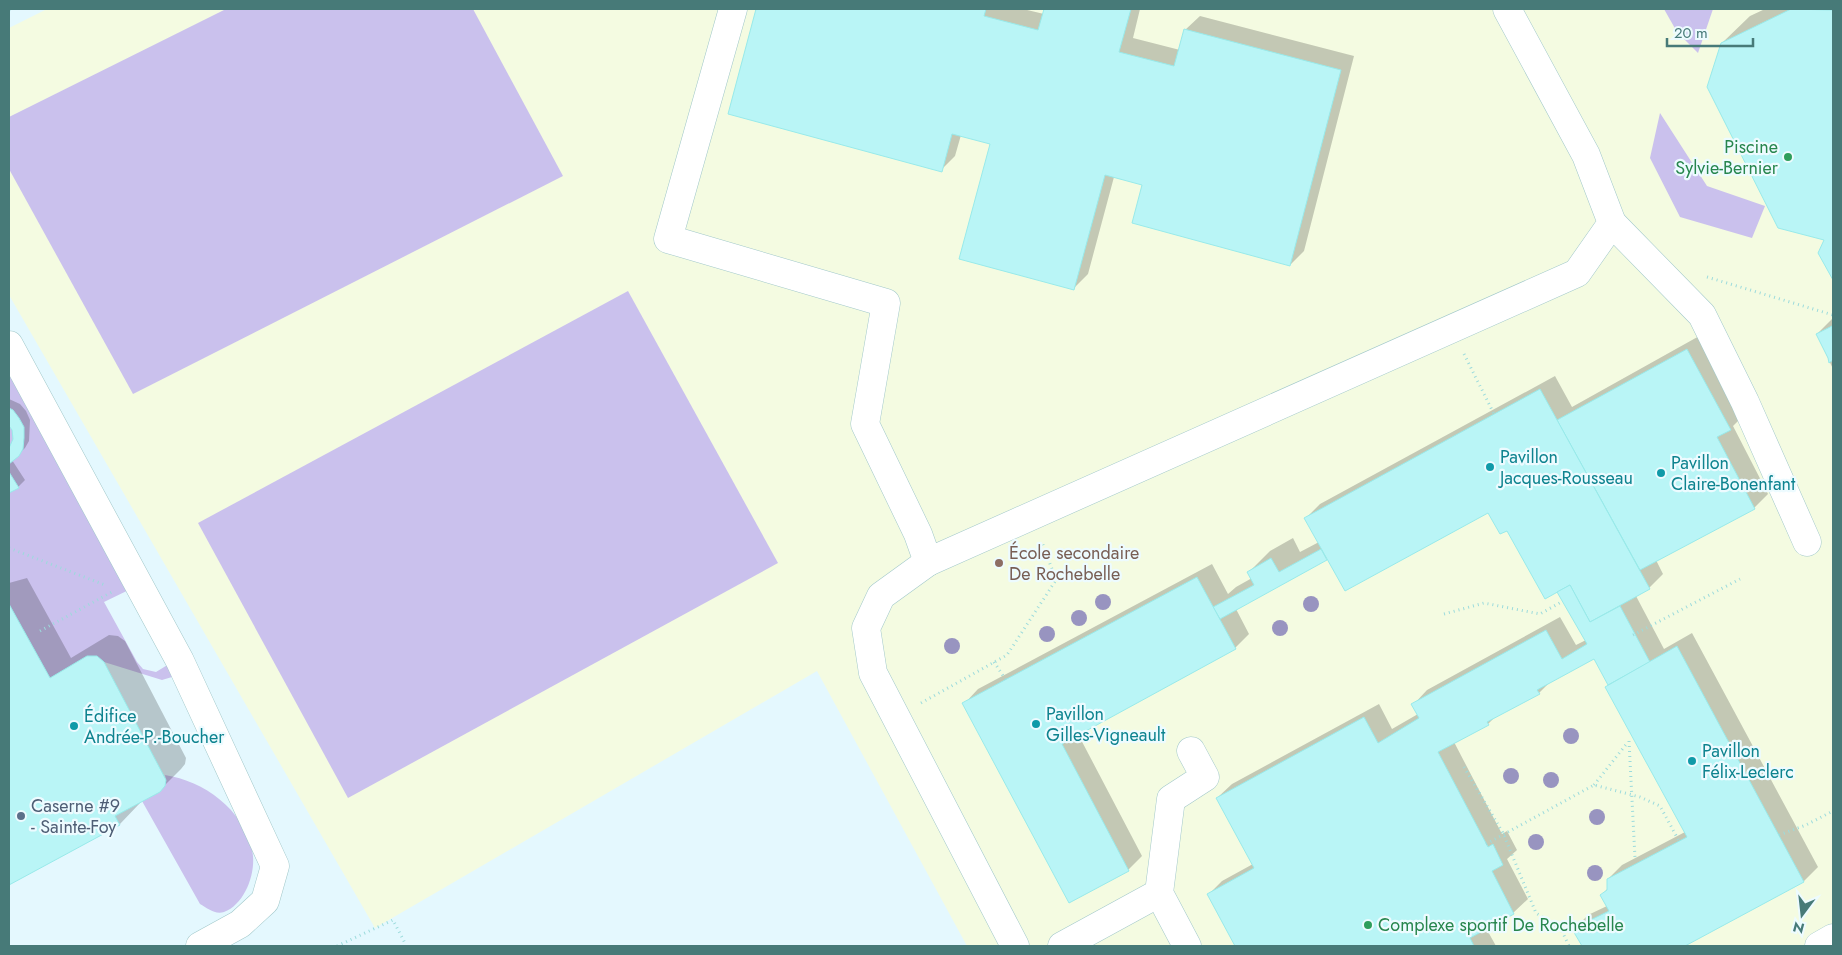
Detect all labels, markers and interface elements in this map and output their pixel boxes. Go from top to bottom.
scale bar [1667,15,1753,47]
text: 20 m [1674,22,1708,44]
place label: Piscine Sylvie-Bernier [1675,134,1779,181]
marker: Piscine Sylvie-Bernier [1782,151,1794,163]
place label: Pavillon Jacques-Rousseau [1498,444,1633,491]
place label: Pavillon Claire-Bonenfant [1671,450,1796,497]
marker: Pavillon Jacques-Rousseau [1484,461,1496,473]
marker: Pavillon Claire-Bonenfant [1655,467,1667,479]
place label: École secondaire De Rochebelle [1009,540,1139,587]
marker: École secondaire De Rochebelle [993,557,1005,569]
place label: Pavillon Gilles-Vigneault [1046,701,1166,748]
place label: Édifice Andrée-P.-Boucher [84,703,225,750]
marker: Pavillon Gilles-Vigneault [1030,718,1042,730]
marker: Édifice Andrée-P.-Boucher [68,720,80,732]
place label: Pavillon Félix-Leclerc [1702,738,1794,785]
marker: Pavillon Félix-Leclerc [1686,755,1698,767]
place label: Caserne #9 - Sainte-Foy [31,793,120,840]
marker: Caserne #9 - Sainte-Foy [15,810,27,822]
north arrow [1777,890,1827,940]
place label: Complexe sportif De Rochebelle [1378,912,1624,938]
text: N [1791,916,1807,939]
marker: Complexe sportif De Rochebelle [1362,919,1374,931]

